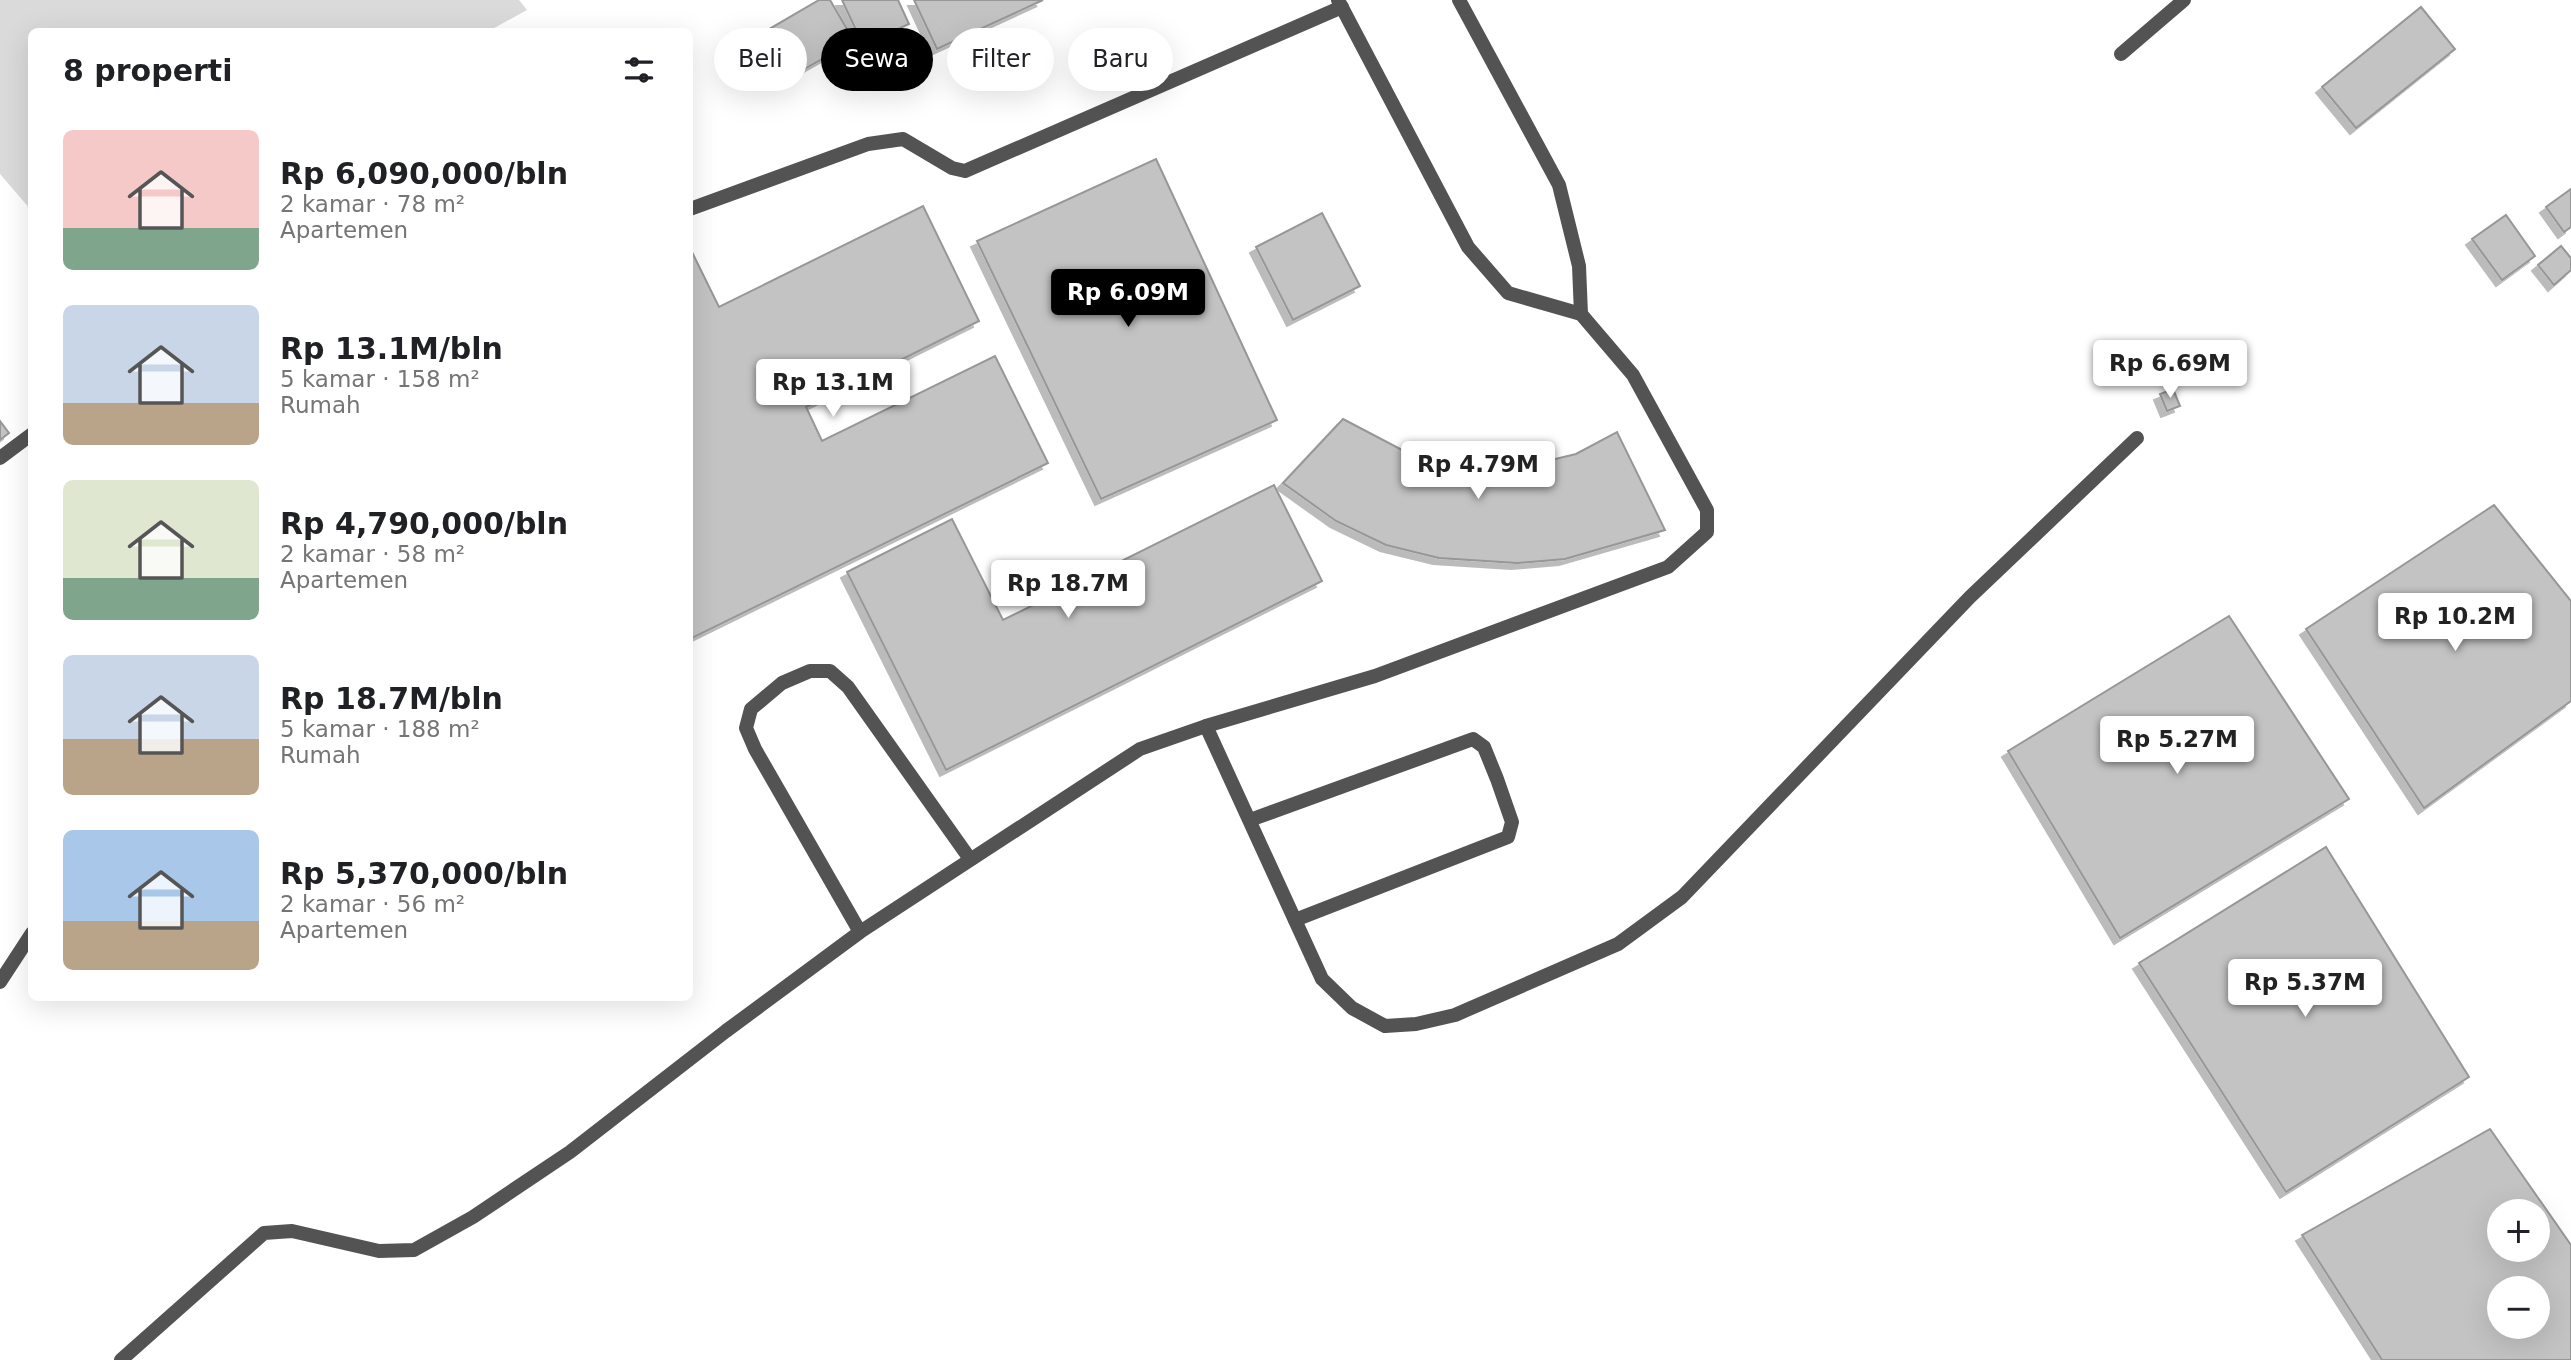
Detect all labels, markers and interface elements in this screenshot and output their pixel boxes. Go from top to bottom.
chip: Beli [714,28,807,91]
chip: Sewa [821,28,933,91]
chip: Filter [947,28,1054,91]
chip: Baru [1068,28,1173,91]
icon: filters [620,51,658,89]
text: 8 properti [63,53,232,88]
text: Rp 6,090,000/bln [280,156,568,191]
icon: home [119,158,203,242]
text: 2 kamar · 78 m² [280,191,465,217]
text: Apartemen [280,217,408,243]
pin: Rp 6.09M [1056,270,1200,329]
text: Rp 6.09M [1067,279,1189,305]
text: Rp 13.1M/bln [280,331,503,366]
icon: home [119,333,203,417]
pin: Rp 6.69M [2098,340,2242,400]
text: Rp 6.69M [2109,350,2231,376]
pin: Rp 13.1M [761,360,905,419]
text: 5 kamar · 158 m² [280,366,480,392]
text: Rp 13.1M [772,369,894,395]
text: Rumah [280,392,361,418]
pin: Rp 4.79M [1406,442,1550,501]
text: Rp 4.79M [1417,451,1539,477]
text: Rp 4,790,000/bln [280,506,568,541]
icon: home [119,508,203,592]
text: 2 kamar · 58 m² [280,541,465,567]
pin: Rp 18.7M [996,560,1140,620]
text: Apartemen [280,567,408,593]
text: Rp 18.7M [1007,570,1129,596]
pin: Rp 10.2M [2383,594,2527,653]
text: Rp 10.2M [2394,603,2516,629]
text: Rp 18.7M/bln [280,681,503,716]
icon: home [119,683,203,767]
text: 5 kamar · 188 m² [280,716,480,742]
pin: Rp 5.27M [2105,716,2249,776]
text: Rp 5.27M [2116,726,2238,752]
text: Rumah [280,742,361,768]
text: Rp 5,370,000/bln [280,856,568,891]
icon: home [119,858,203,942]
text: 2 kamar · 56 m² [280,891,465,917]
text: Apartemen [280,917,408,943]
pin: Rp 5.37M [2233,960,2377,1019]
text: Rp 5.37M [2244,969,2366,995]
map controls [2487,1199,2550,1339]
button: + [2487,1199,2550,1262]
button: − [2487,1276,2550,1339]

